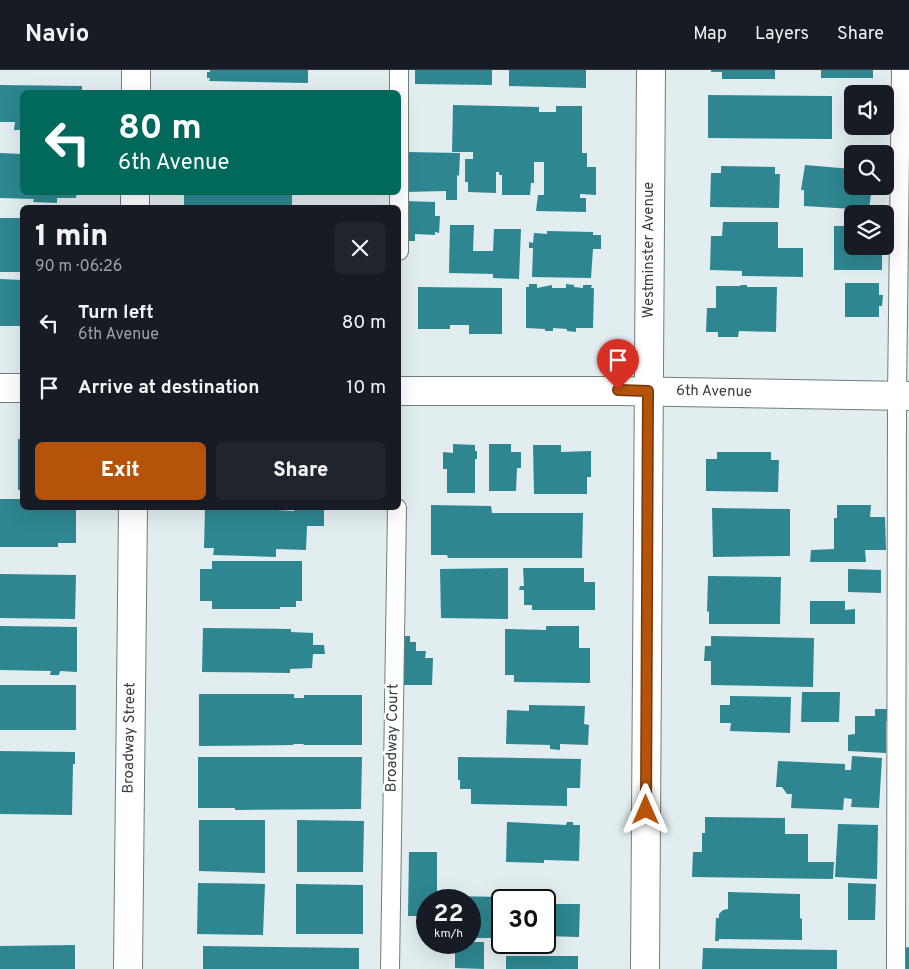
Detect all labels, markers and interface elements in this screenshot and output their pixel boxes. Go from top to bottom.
text: Navio [25,20,89,50]
text: Map [693,23,727,46]
text: Layers [755,23,809,46]
text: Share [837,23,884,46]
map controls [844,85,894,255]
button: sound [844,85,894,135]
text: 80 m [118,107,202,151]
icon: left [35,110,100,175]
button: search [844,145,894,195]
text: 6th Avenue [118,150,229,177]
street label: Westminster Avenue [640,182,659,318]
button: layers [844,205,894,255]
text: 1 min [35,219,108,256]
button: close [334,222,386,274]
text: 90 m · 06:26 [35,257,122,277]
text: Turn left [78,301,154,325]
icon: left [35,309,63,337]
text: 80 m [342,311,386,335]
text: 6th Avenue [78,325,159,345]
pin [597,339,639,390]
icon: arrive [604,346,632,374]
icon: arrive [35,374,63,402]
text: Arrive at destination [78,376,259,400]
text: 10 m [346,376,386,400]
street label: 6th Avenue [676,382,752,402]
button: Exit [35,442,206,500]
button: Share [216,442,386,500]
street label: Broadway Street [120,682,140,794]
street label: Broadway Court [383,683,403,793]
position arrow [619,783,671,835]
speed limit sign: 30 [491,889,556,954]
text: 22 [433,899,464,931]
text: km/h [434,926,463,942]

